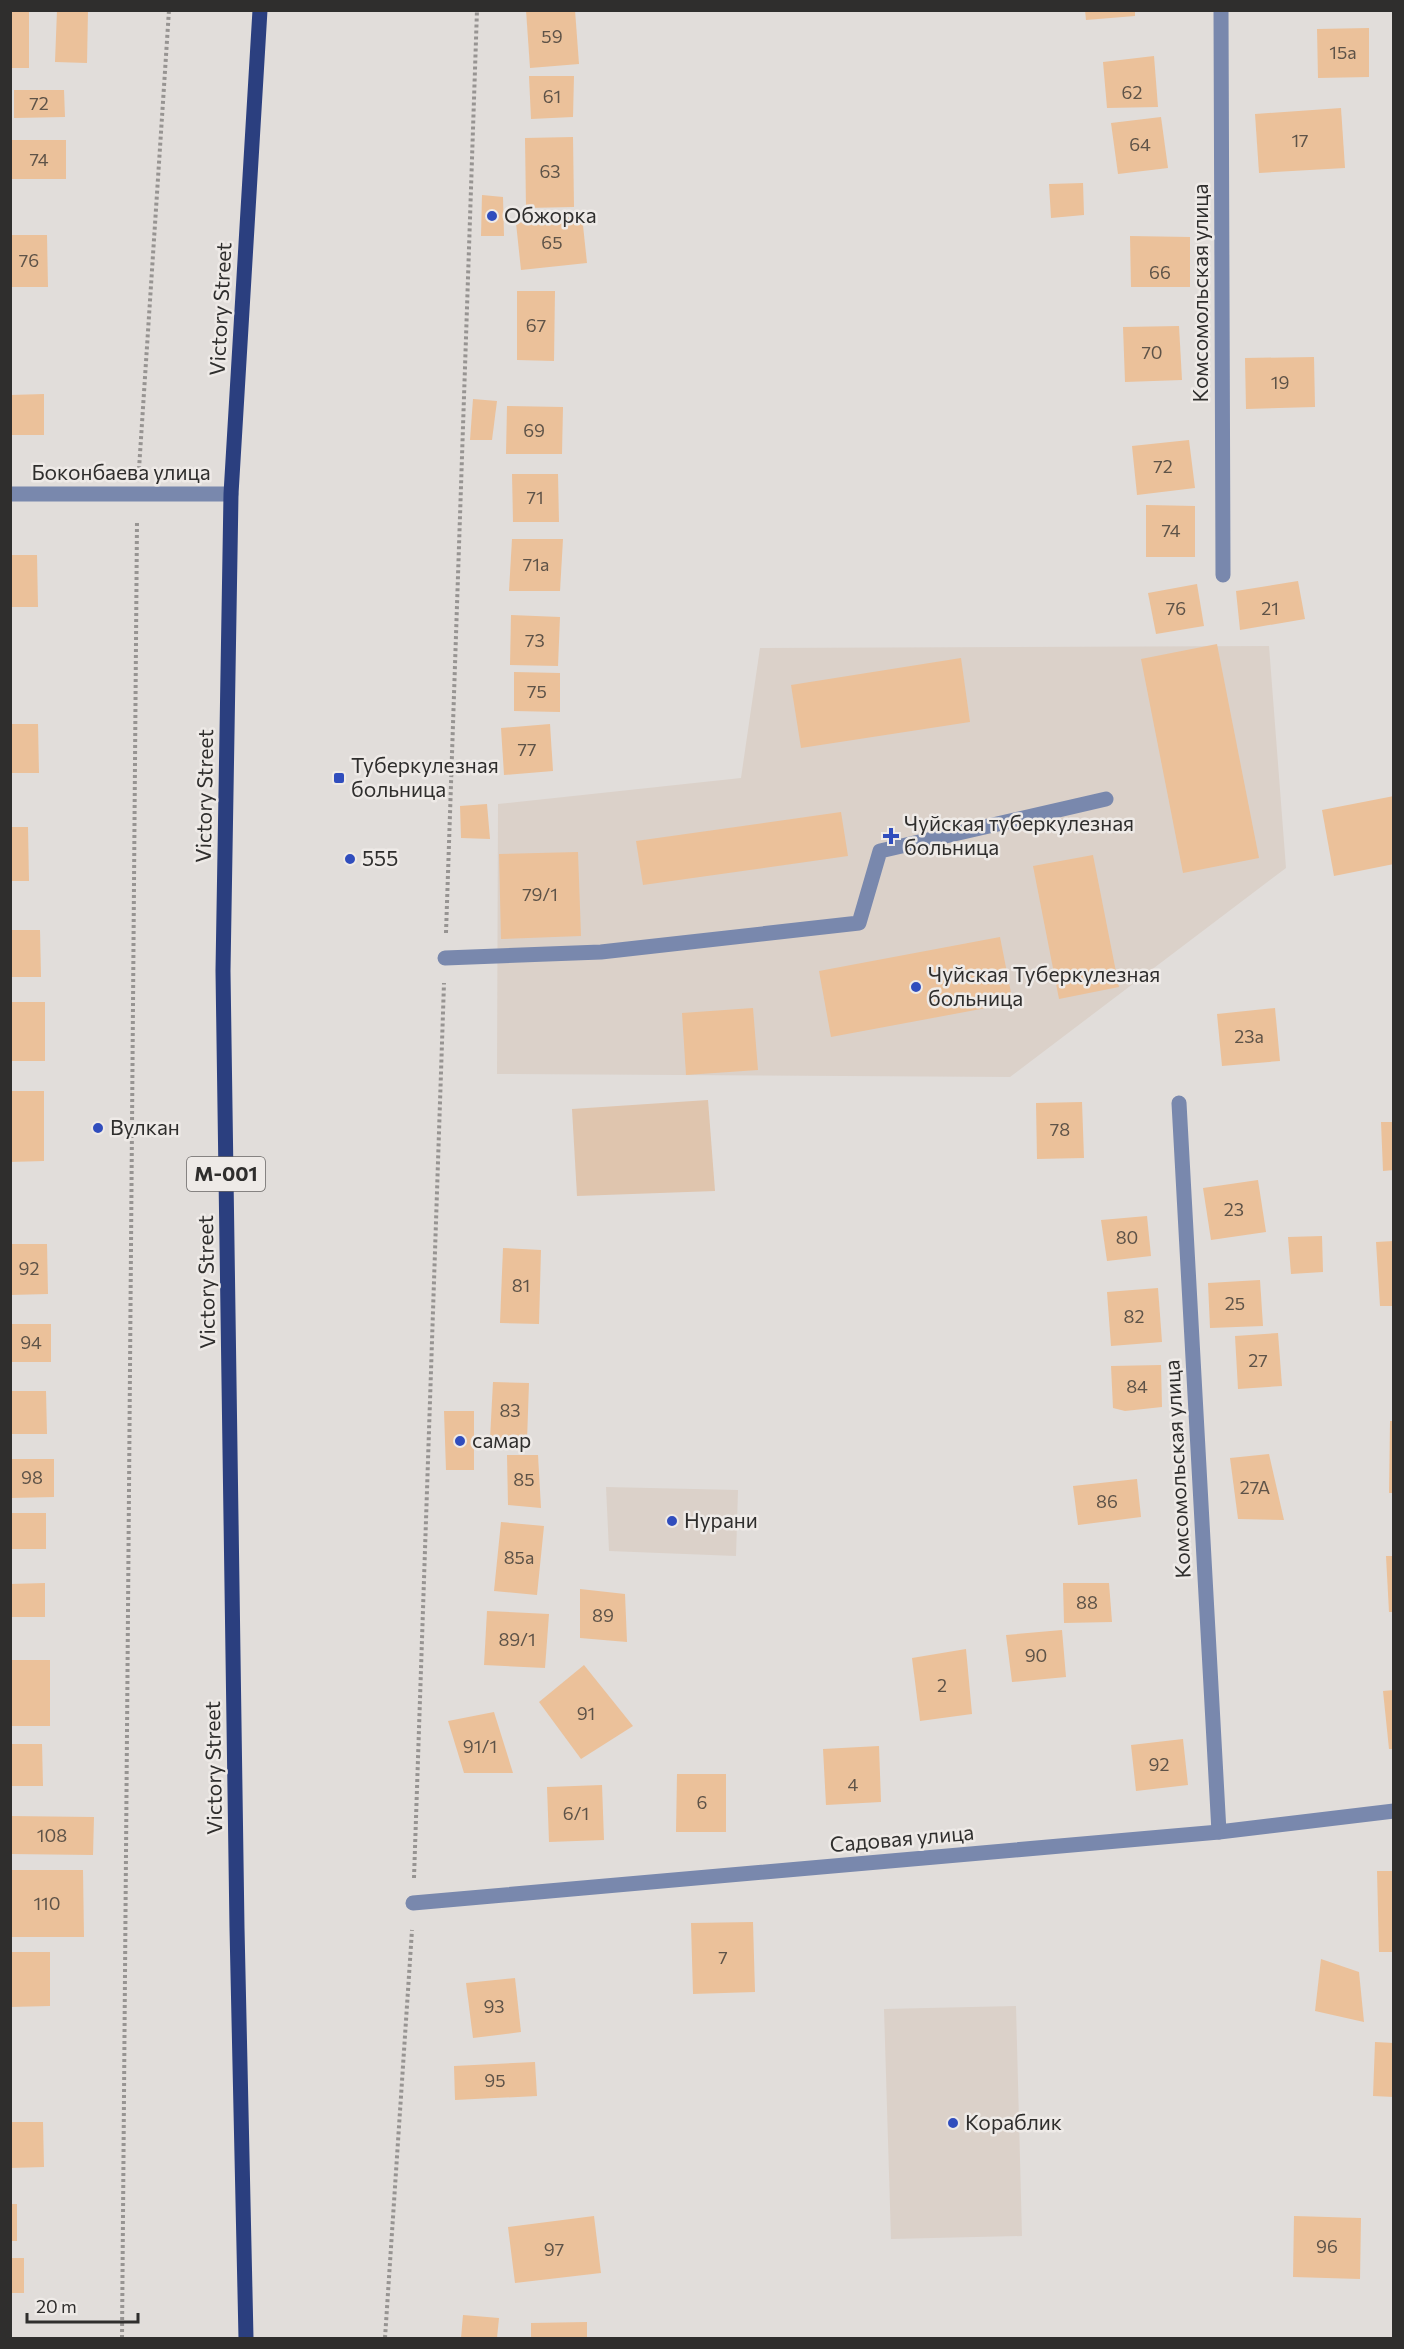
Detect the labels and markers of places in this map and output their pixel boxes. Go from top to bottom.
place label: Обжорка [504,202,597,227]
marker: Обжорка [485,209,499,223]
place label: Туберкулезная больница [351,752,499,801]
marker: Туберкулезная больница [332,771,346,785]
place label: Чуйская туберкулезная больница [904,810,1134,859]
marker: Чуйская туберкулезная больница [882,827,900,845]
place label: 555 [362,845,398,870]
marker: 555 [343,852,357,866]
place label: Чуйская Туберкулезная больница [928,961,1160,1010]
marker: Чуйская Туберкулезная больница [909,980,923,994]
place label: Вулкан [110,1114,180,1139]
marker: Вулкан [91,1121,105,1135]
place label: самар [472,1427,531,1452]
marker: самар [453,1434,467,1448]
place label: Нурани [684,1507,758,1532]
marker: Нурани [665,1514,679,1528]
place label: Кораблик [965,2109,1062,2134]
marker: Кораблик [946,2116,960,2130]

